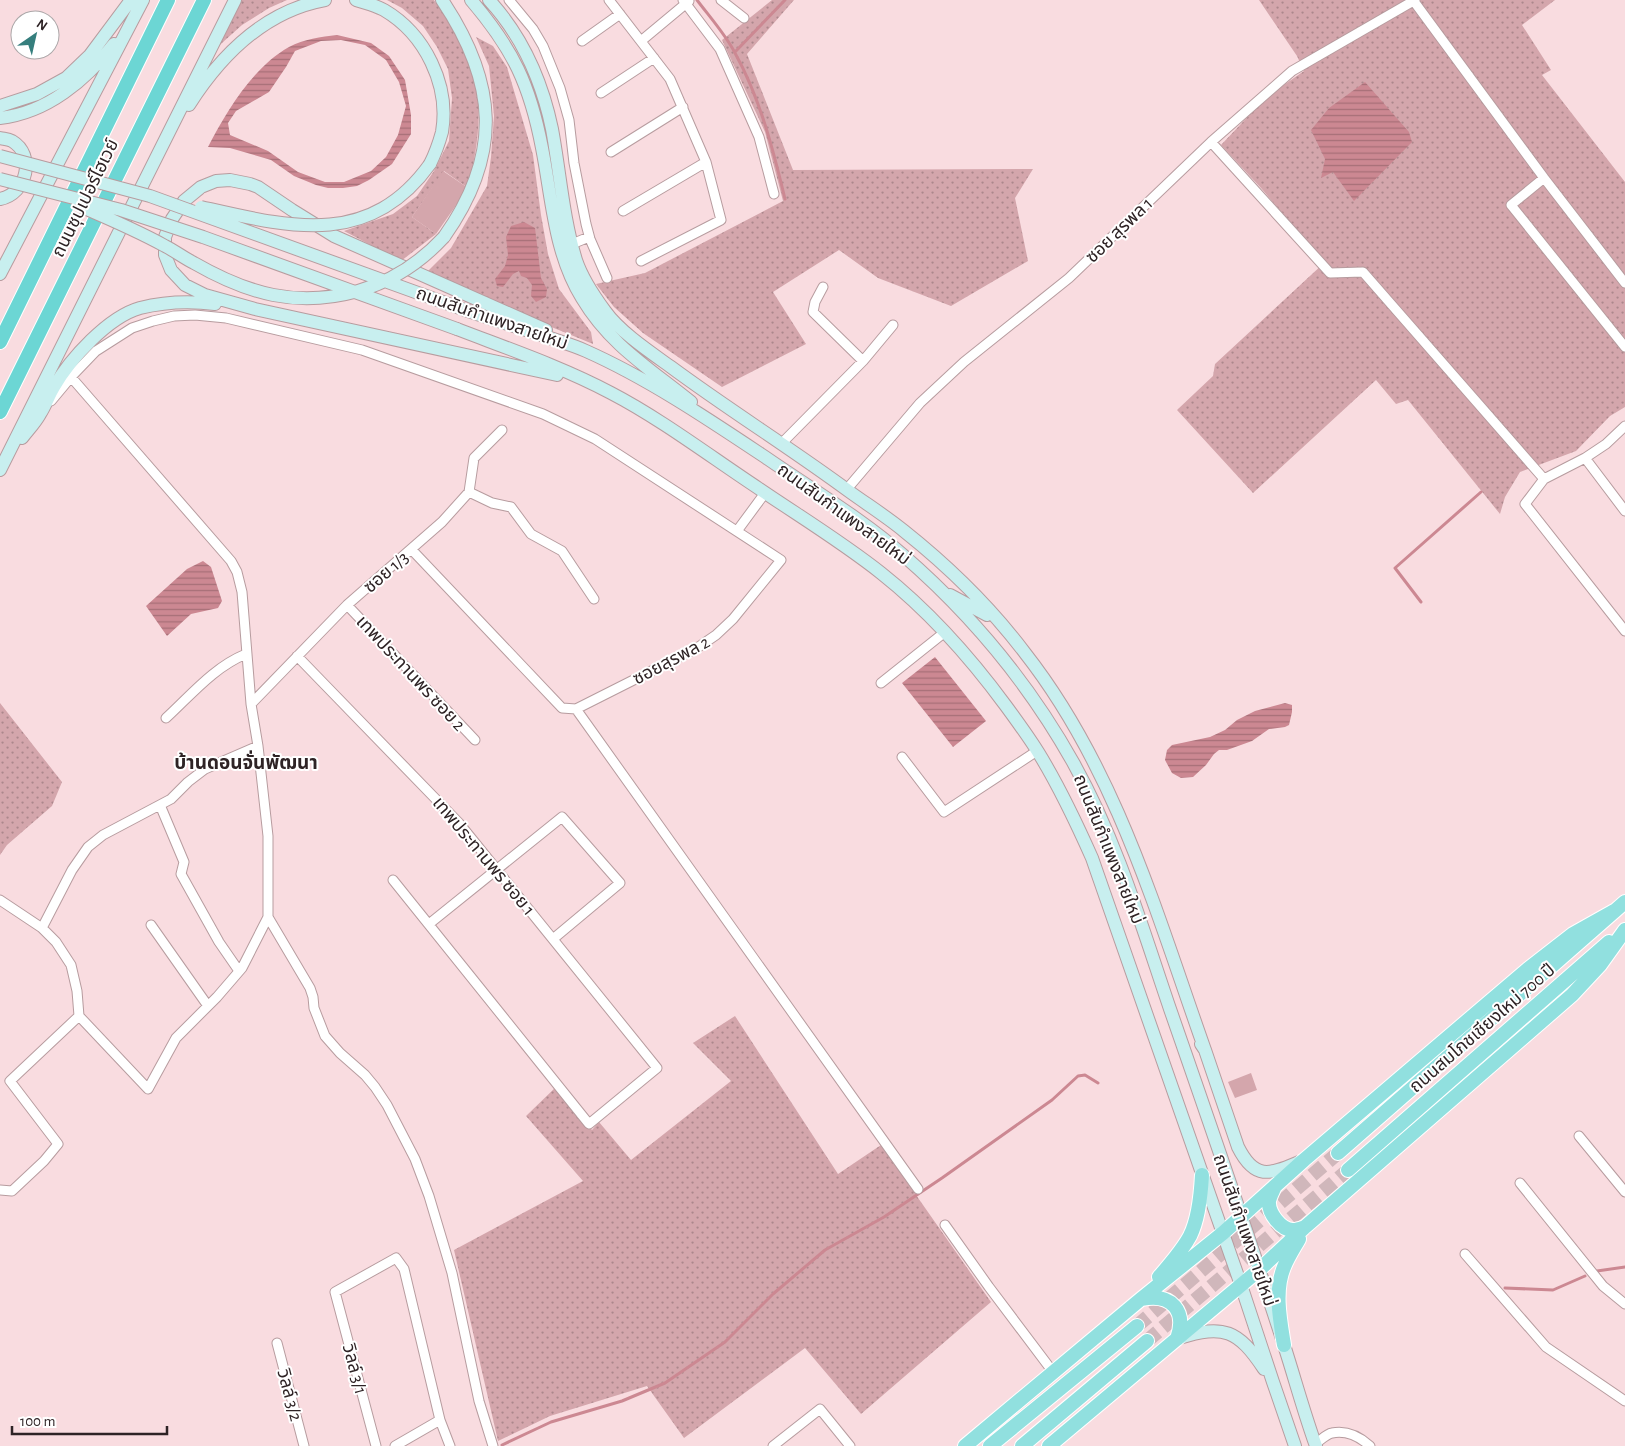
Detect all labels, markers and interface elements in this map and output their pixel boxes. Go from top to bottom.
north arrow [10,10,60,60]
text: N [34,17,50,34]
street label: ถนนซุปเปอร์ไฮเวย์ [49,136,123,261]
street label: ซอย สุรพล 1 [1083,195,1157,267]
street label: ถนนสันกำแพงสายใหม่ [413,284,570,353]
street label: ถนนสันกำแพงสายใหม่ [774,460,914,569]
street label: ซอย 1/3 [361,549,412,597]
street label: เทพประทานพร ซอย 2 [352,613,468,735]
street label: ซอยสุรพล 2 [630,633,713,689]
district label: บ้านดอนจั่นพัฒนา [174,750,318,773]
street label: ถนนสันกำแพงสายใหม่ [1070,772,1147,927]
street label: เทพประทานพร ซอย 1 [429,794,538,919]
street label: ถนนสมโภชเชียงใหม่ 700 ปี [1406,960,1559,1097]
street label: ถนนสันกำแพงสายใหม่ [1210,1152,1279,1309]
street label: วิลล์ 3/1 [338,1341,369,1396]
street label: วิลล์ 3/2 [273,1366,305,1423]
scale bar [12,1404,168,1436]
text: 100 m [20,1414,55,1429]

